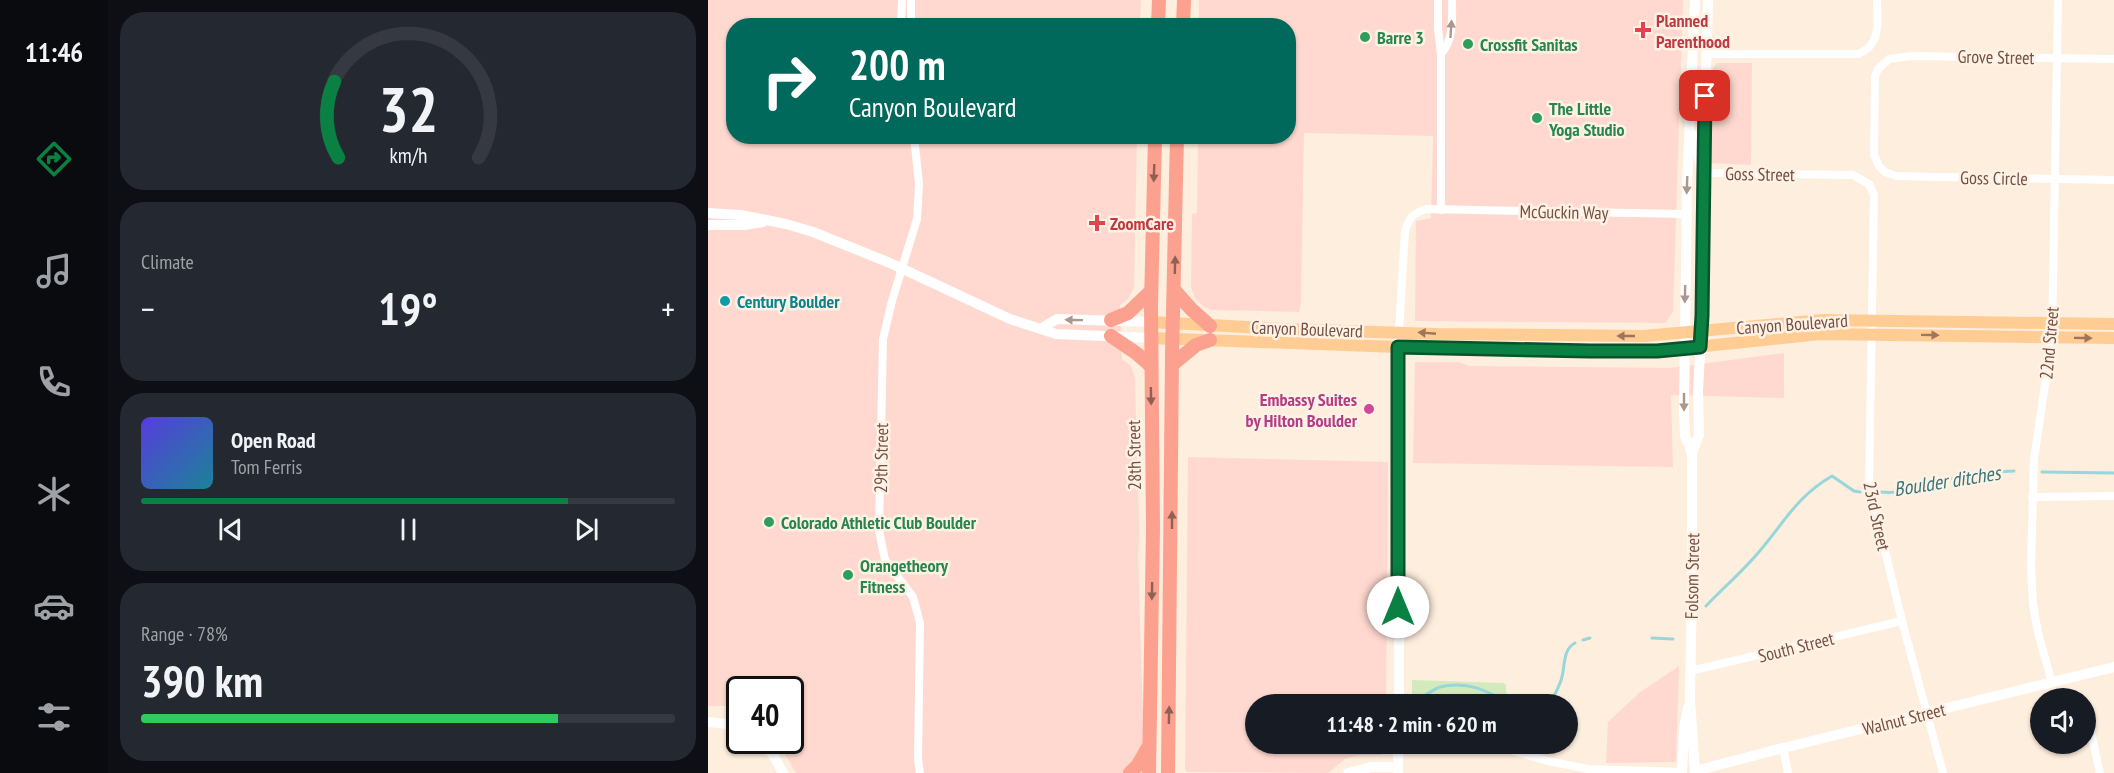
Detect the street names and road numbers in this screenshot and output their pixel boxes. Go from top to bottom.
street label: Grove Street [1957,45,2035,69]
street label: Goss Street [1725,162,1795,186]
street label: Goss Circle [1960,166,2028,190]
street label: McGuckin Way [1519,200,1609,224]
street label: 22nd Street [2034,306,2064,380]
street label: Canyon Boulevard [1735,309,1849,339]
street label: Canyon Boulevard [1251,316,1363,342]
street label: 28th Street [1122,420,1146,490]
street label: 29th Street [869,423,893,493]
street label: 23rd Street [1858,479,1896,553]
street label: Folsom Street [1680,533,1704,619]
street label: South Street [1756,626,1836,668]
street label: Walnut Street [1860,698,1948,740]

